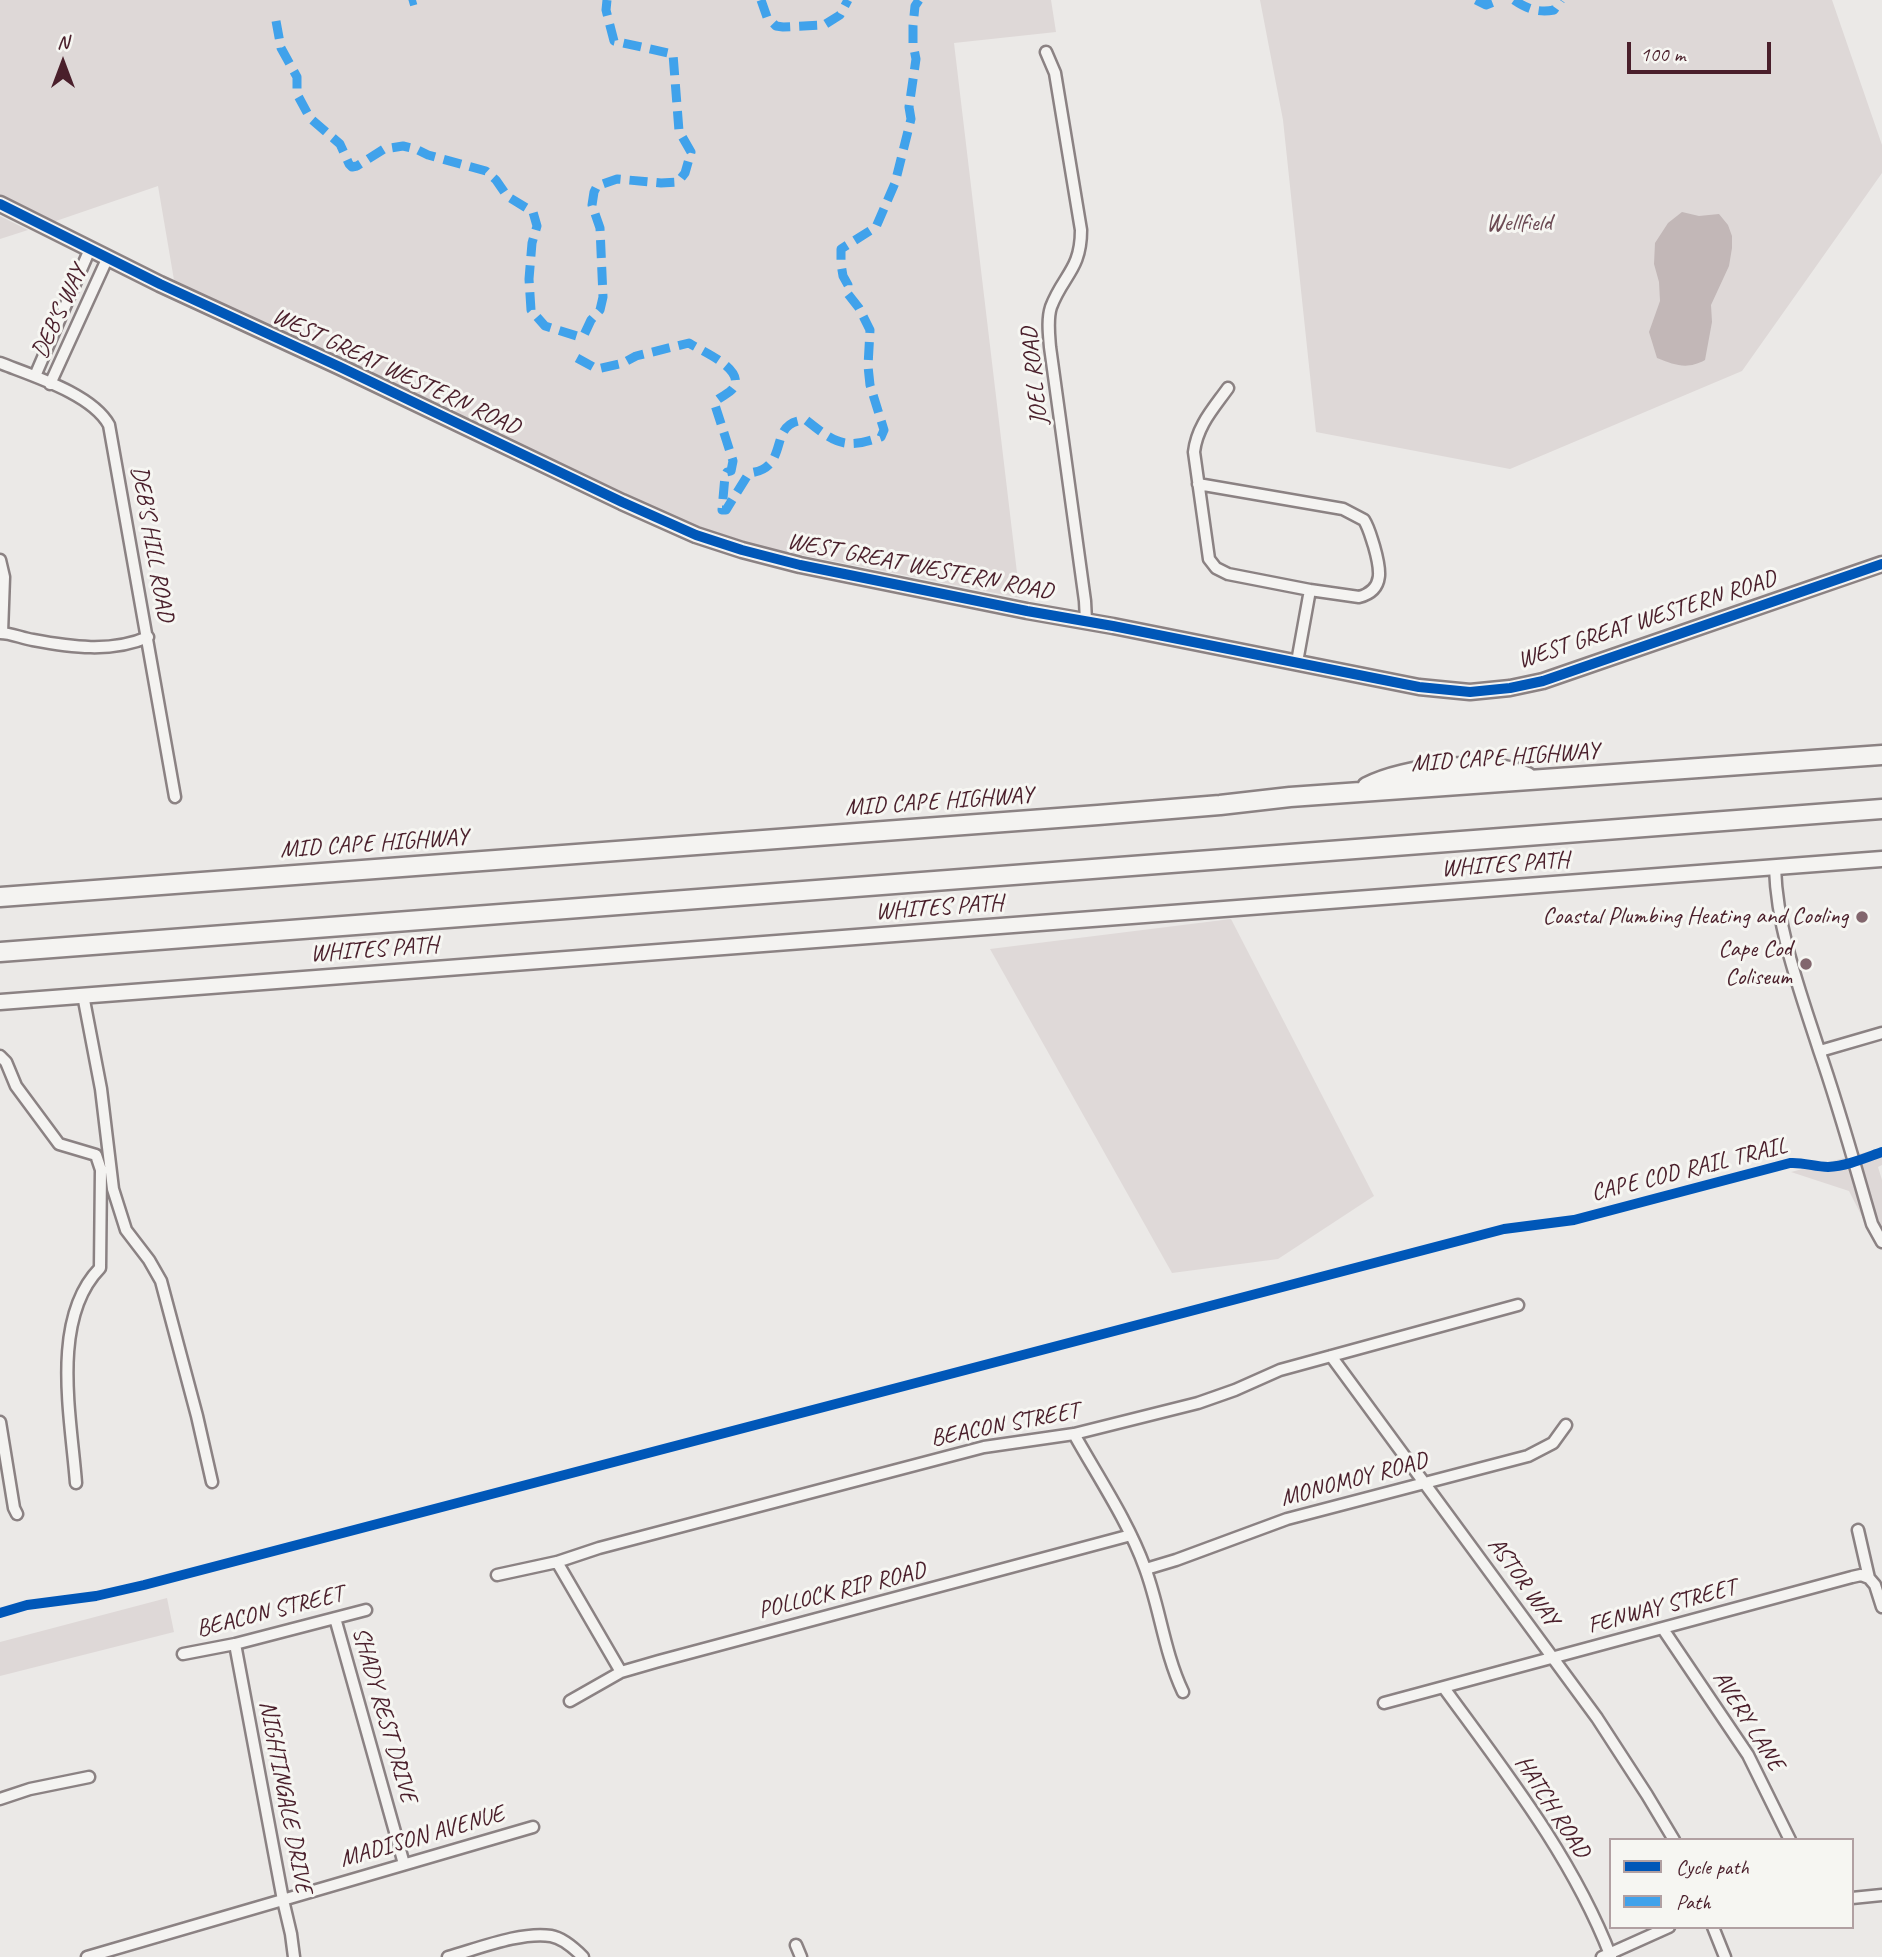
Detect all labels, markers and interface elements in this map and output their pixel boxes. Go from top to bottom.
north arrow [28,28,98,98]
scale bar [1630,28,1773,72]
text: N [57,30,69,54]
text: 100 m [1640,41,1685,67]
park label: Wellfield [1486,210,1552,238]
street label: DEB'S WAY [26,261,94,363]
street label: WEST GREAT WESTERN ROAD [268,302,524,442]
street label: JOEL ROAD [1016,326,1054,426]
street label: DEB'S HILL ROAD [124,464,180,624]
street label: WEST GREAT WESTERN ROAD [785,527,1055,607]
street label: WEST GREAT WESTERN ROAD [1514,565,1780,675]
street label: MID CAPE HIGHWAY [1410,737,1600,779]
street label: MID CAPE HIGHWAY [844,781,1034,823]
street label: MID CAPE HIGHWAY [279,823,469,865]
street label: WHITES PATH [1440,846,1570,884]
street label: WHITES PATH [874,889,1004,927]
place label: Coastal Plumbing Heating and Cooling [1543,903,1848,931]
marker: Coastal Plumbing Heating and Cooling [1854,909,1870,925]
street label: WHITES PATH [309,931,439,969]
place label: Cape Cod Coliseum [1718,936,1792,992]
marker: Cape Cod Coliseum [1798,956,1814,972]
street label: CAPE COD RAIL TRAIL [1588,1132,1790,1208]
street label: BEACON STREET [928,1396,1082,1454]
street label: MONOMOY ROAD [1277,1447,1431,1513]
street label: ASTOR WAY [1481,1532,1565,1632]
street label: POLLOCK RIP ROAD [755,1556,929,1626]
street label: FENWAY STREET [1585,1573,1739,1641]
street label: BEACON STREET [193,1580,347,1644]
street label: SHADY REST DRIVE [345,1624,423,1806]
street label: AVERY LANE [1706,1666,1790,1776]
street label: NIGHTINGALE DRIVE [252,1698,318,1896]
street label: HATCH ROAD [1508,1750,1596,1864]
street label: MADISON AVENUE [337,1800,507,1874]
legend [1609,1838,1854,1929]
text: Cycle path [1676,1854,1749,1880]
text: Path [1676,1889,1711,1915]

